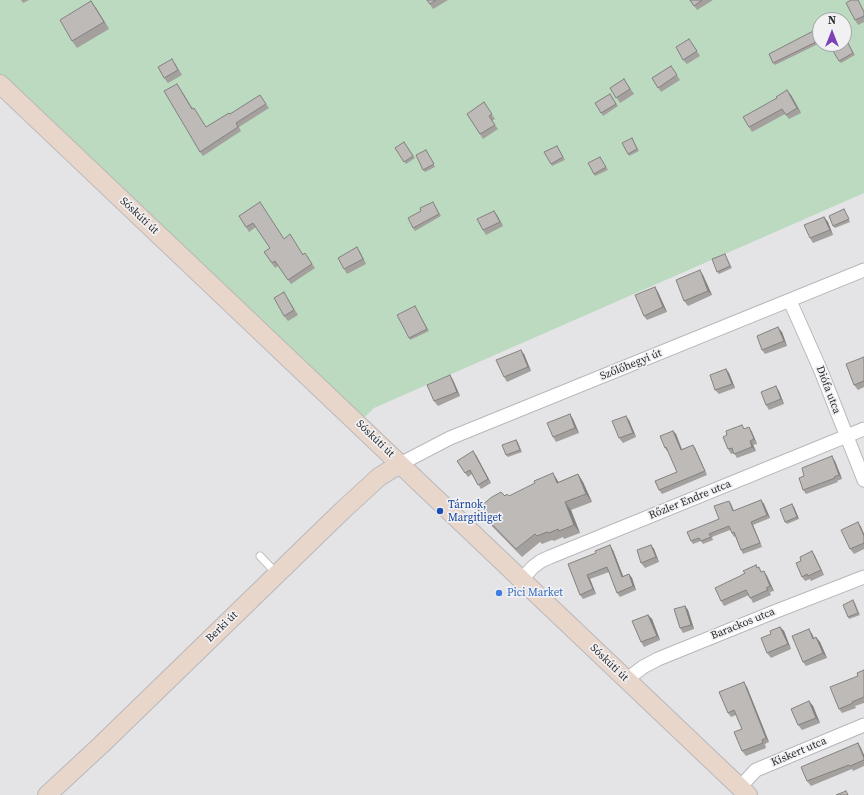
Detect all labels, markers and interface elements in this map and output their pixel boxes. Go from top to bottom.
north arrow [812,12,852,52]
text: N [828,13,836,28]
street label: Sóskúti út [117,195,161,237]
street label: Szőlőhegyi út [598,347,664,383]
street label: Diófa utca [813,364,843,416]
street label: Sóskúti út [353,418,397,460]
street label: Rőzler Endre utca [647,478,733,522]
place label: Tárnok, Margitliget [448,498,502,524]
marker: Tárnok, Margitliget [435,506,445,516]
place label: Pici Market [507,586,563,600]
marker: Pici Market [494,588,504,598]
street label: Barackos utca [709,605,777,643]
street label: Berki út [203,609,241,645]
street label: Sóskúti út [587,642,631,684]
street label: Kiskert utca [769,734,829,770]

